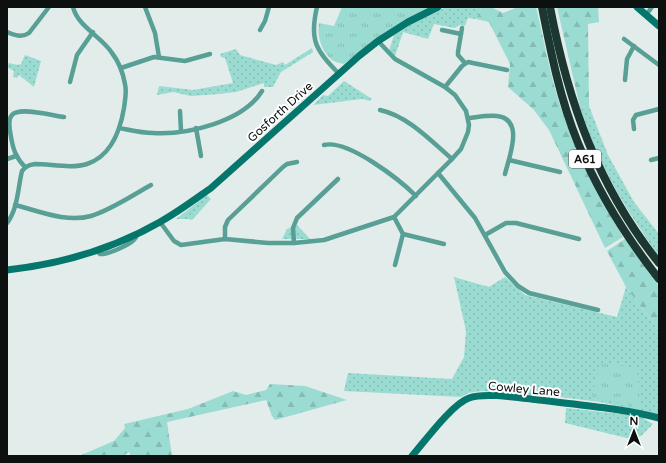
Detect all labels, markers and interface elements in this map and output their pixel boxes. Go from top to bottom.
street label: Gosforth Drive [245,79,316,145]
road number: A61 [569,150,601,168]
street label: Cowley Lane [488,379,561,399]
north arrow [614,411,654,451]
text: N [630,415,638,428]

